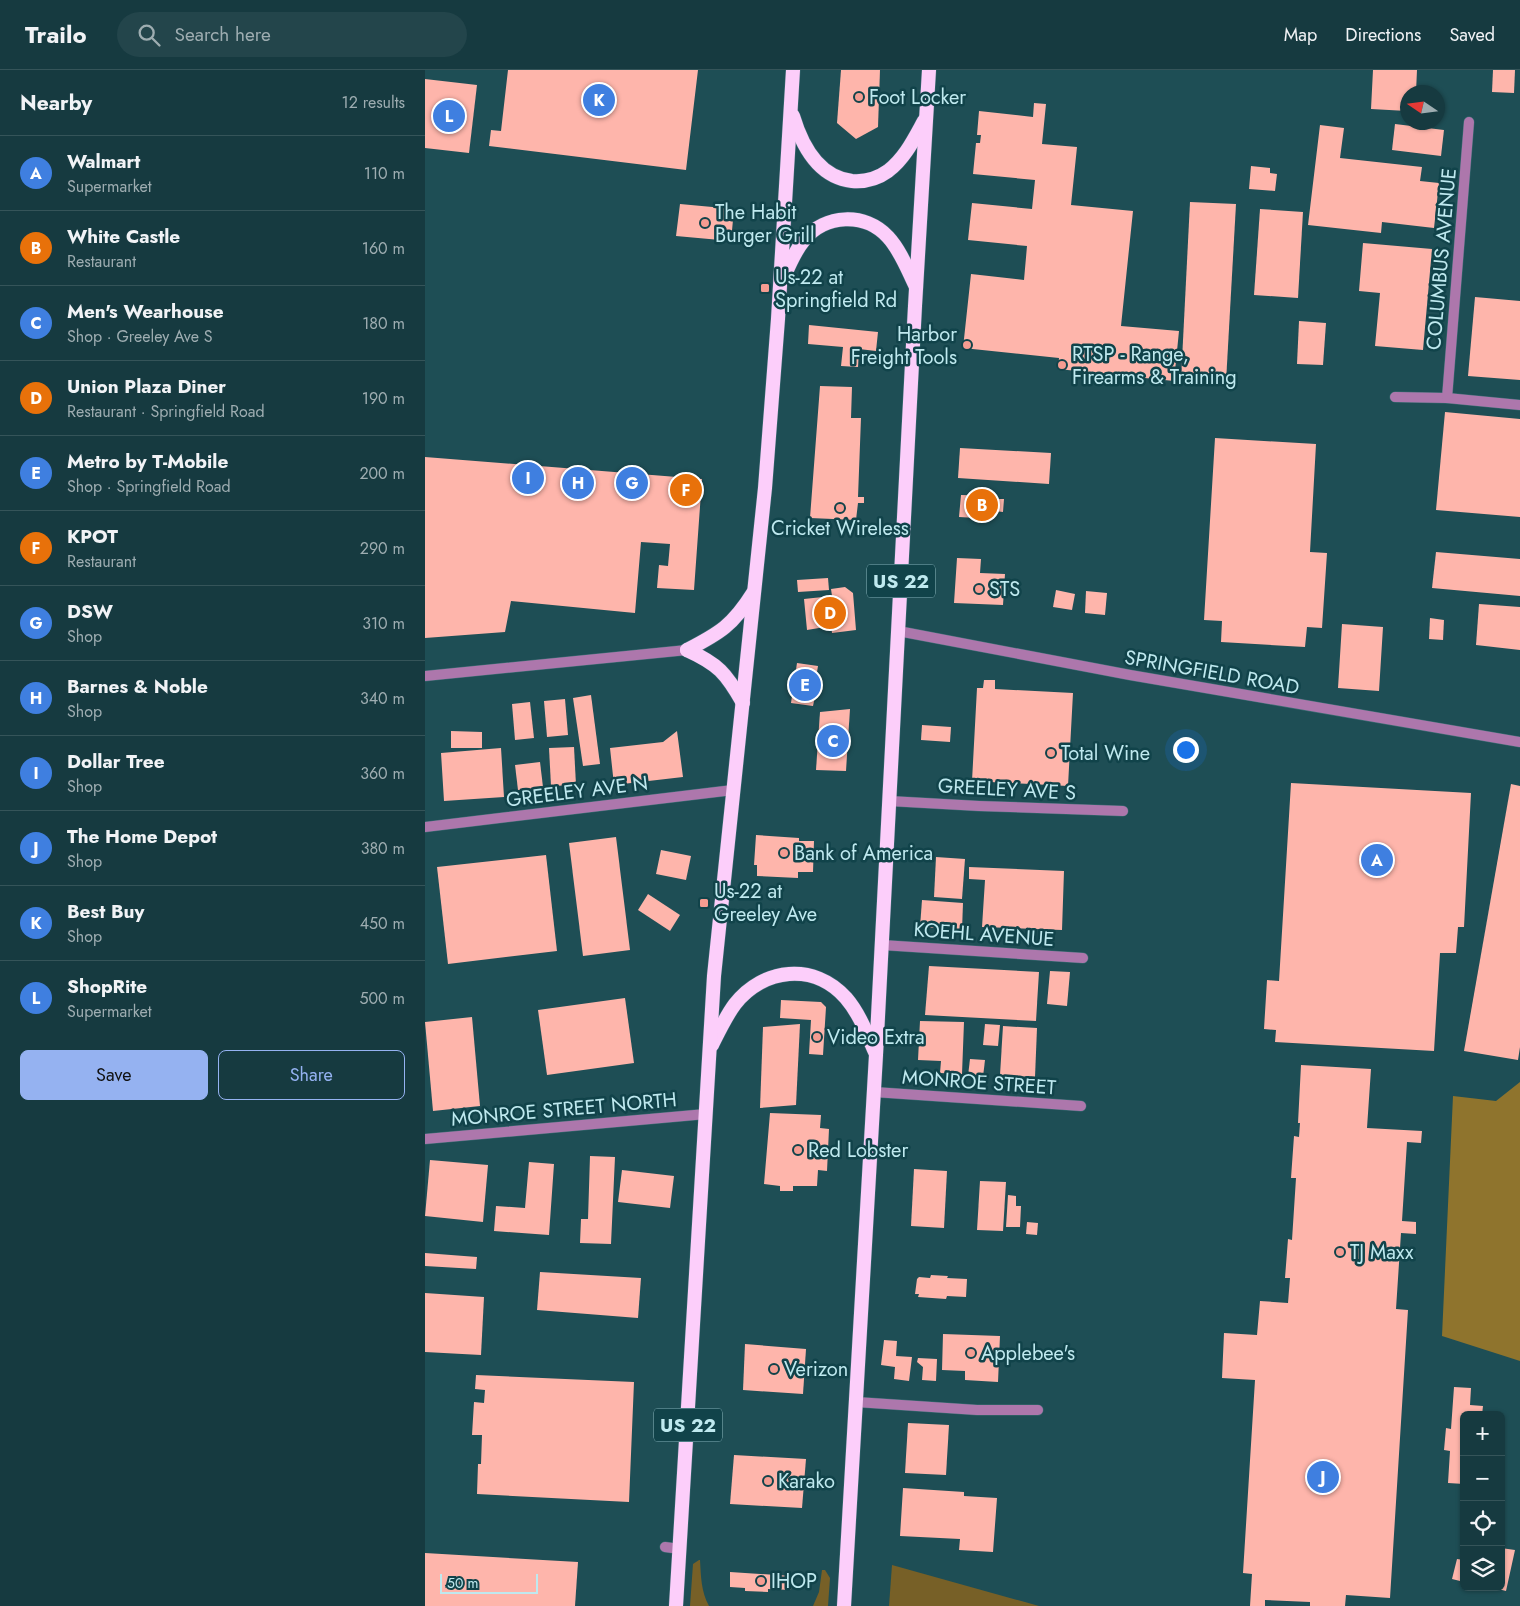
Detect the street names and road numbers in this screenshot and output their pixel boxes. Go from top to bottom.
street label: COLUMBUS AVENUE [1419,167,1464,351]
road number: US 22 [867,564,935,598]
street label: SPRINGFIELD ROAD [1122,643,1301,702]
street label: GREELEY AVE N [504,768,650,815]
street label: GREELEY AVE S [937,771,1077,808]
street label: KOEHL AVENUE [913,915,1055,954]
street label: MONROE STREET [901,1063,1058,1102]
street label: MONROE STREET NORTH [450,1085,678,1134]
road number: US 22 [654,1408,722,1442]

